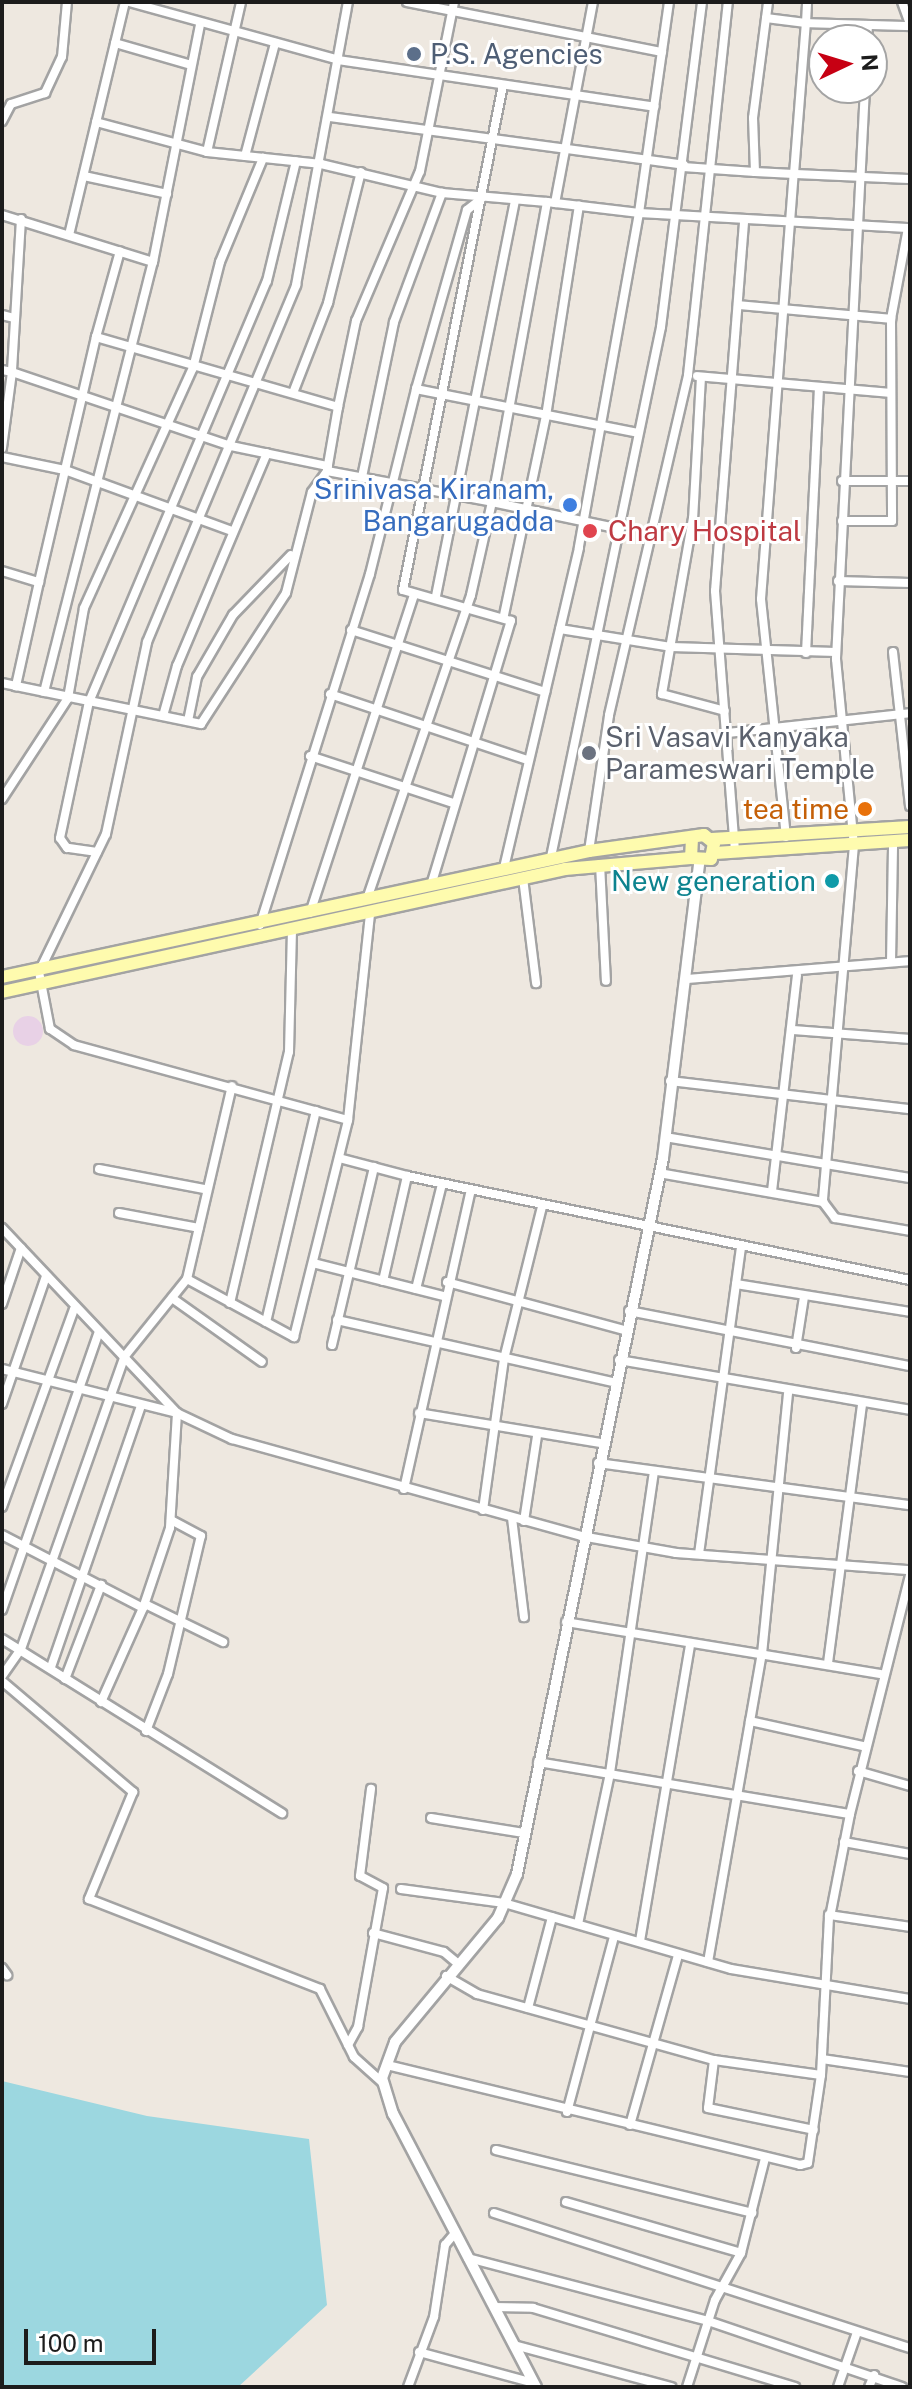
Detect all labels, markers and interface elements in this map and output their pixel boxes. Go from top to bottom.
north arrow [808,24,888,104]
place label: P.S. Agencies [430,37,603,71]
marker: P.S. Agencies [405,45,423,63]
text: N [856,53,884,72]
place label: Srinivasa Kiranam, Bangarugadda [314,472,554,538]
marker: Srinivasa Kiranam, Bangarugadda [561,496,579,514]
place label: Chary Hospital [608,514,801,548]
marker: Chary Hospital [579,520,601,542]
place label: Sri Vasavi Kanyaka Parameswari Temple [605,720,875,786]
marker: Sri Vasavi Kanyaka Parameswari Temple [580,744,598,762]
place label: tea time [742,792,849,826]
marker: tea time [856,800,874,818]
place label: New generation [611,864,816,898]
marker: New generation [823,872,841,890]
scale bar [28,2313,160,2363]
text: 100 m [38,2329,104,2357]

